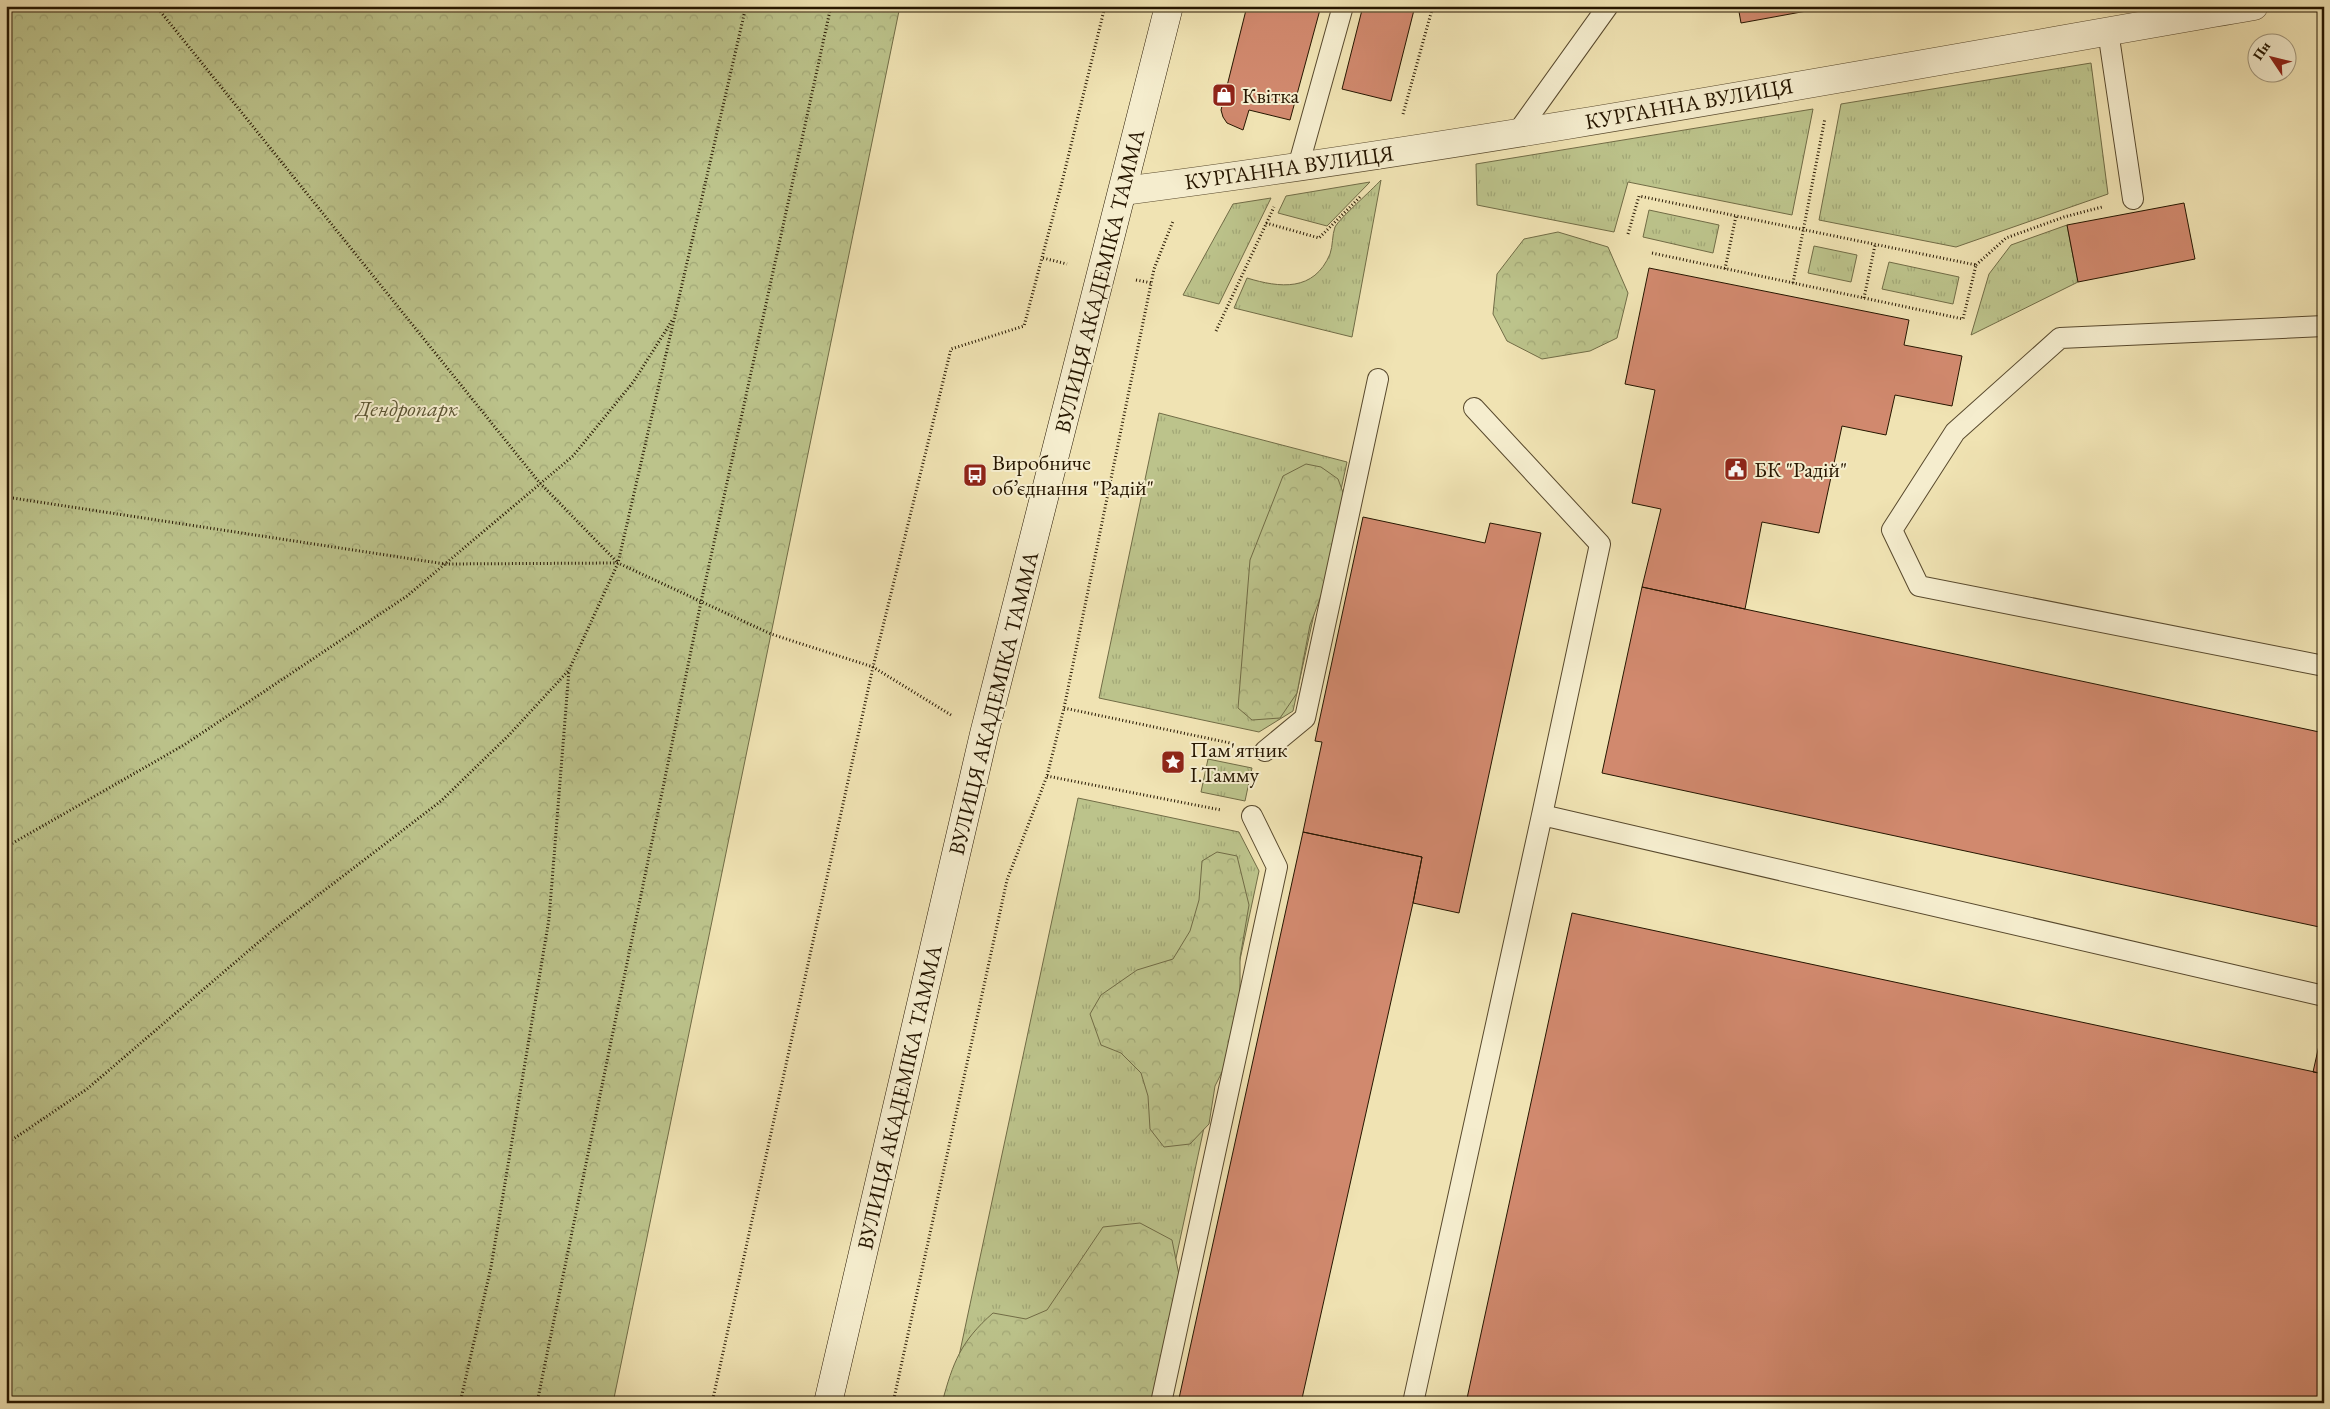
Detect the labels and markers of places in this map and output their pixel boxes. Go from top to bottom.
place label: Квітка [1242,81,1299,110]
shop icon: Квітка [1211,82,1237,108]
place label: Виробниче об’єднання "Радій" [992,448,1154,502]
place label: БК "Радій" [1754,455,1847,484]
public building icon: БК "Радій" [1723,456,1749,482]
bus stop icon: Виробниче об’єднання "Радій" [962,462,988,488]
place label: Пам'ятник І.Тамму [1190,735,1288,789]
place icon: Пам'ятник І.Тамму [1160,749,1186,775]

